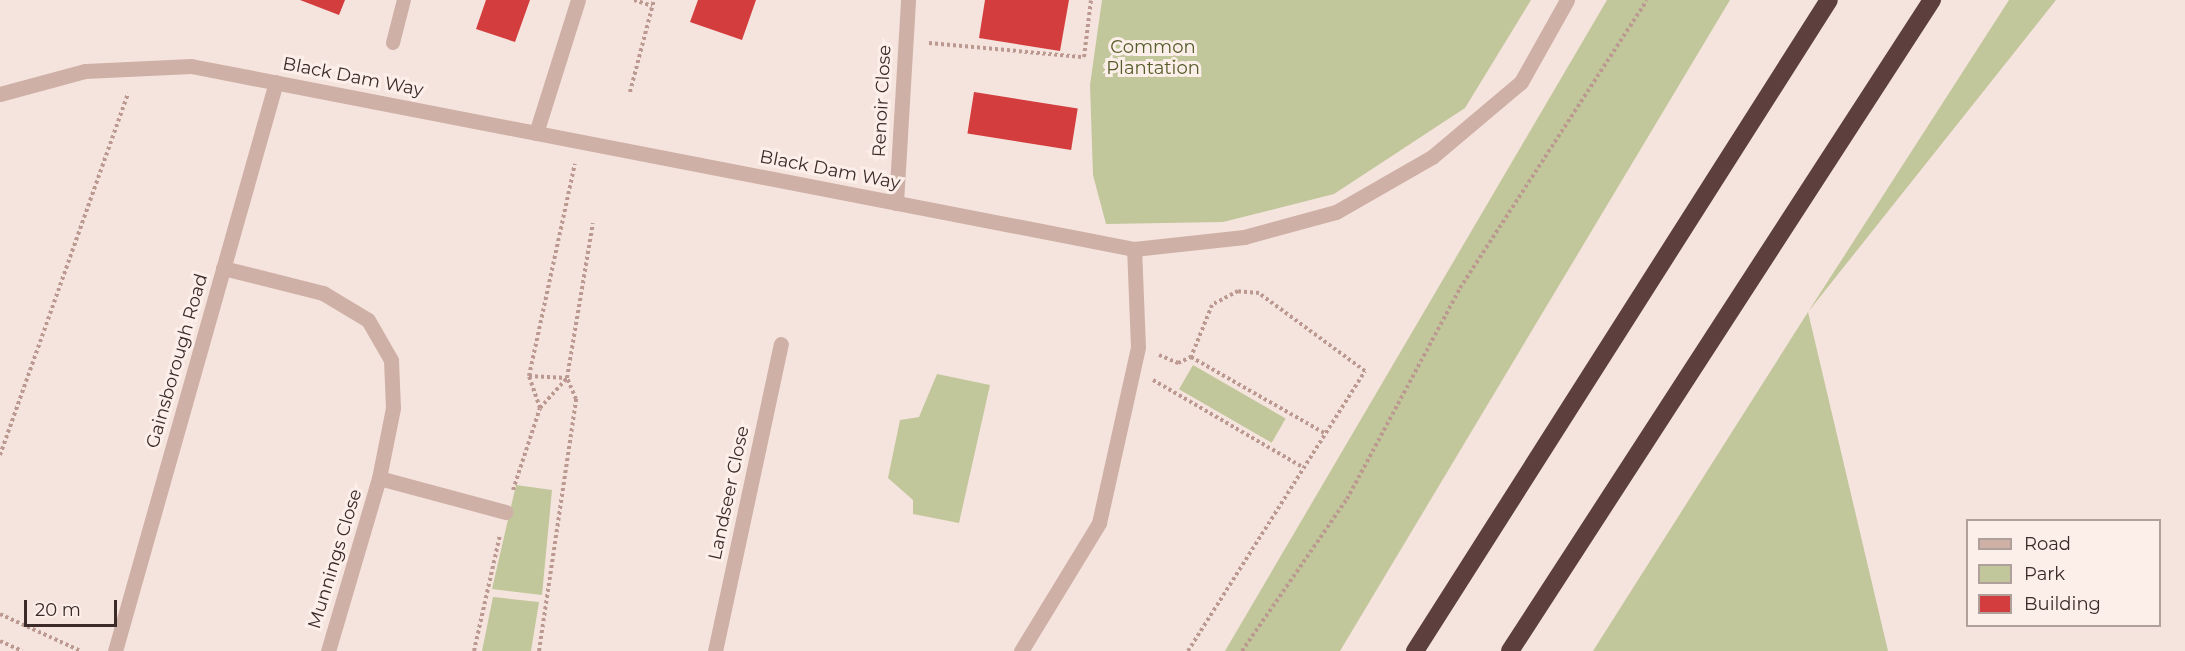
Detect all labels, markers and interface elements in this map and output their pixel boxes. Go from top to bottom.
park label: Common Plantation [1106,37,1200,80]
street label: Renoir Close [868,44,896,158]
street label: Black Dam Way [281,53,425,101]
street label: Black Dam Way [758,146,902,194]
street label: Gainsborough Road [142,271,212,451]
street label: Landseer Close [704,424,754,562]
street label: Munnings Close [303,487,367,631]
legend [1966,519,2161,627]
text: Road [2024,533,2071,555]
text: Park [2024,563,2065,585]
scale bar [27,588,120,626]
text: Building [2024,593,2101,615]
text: 20 m [35,599,81,621]

